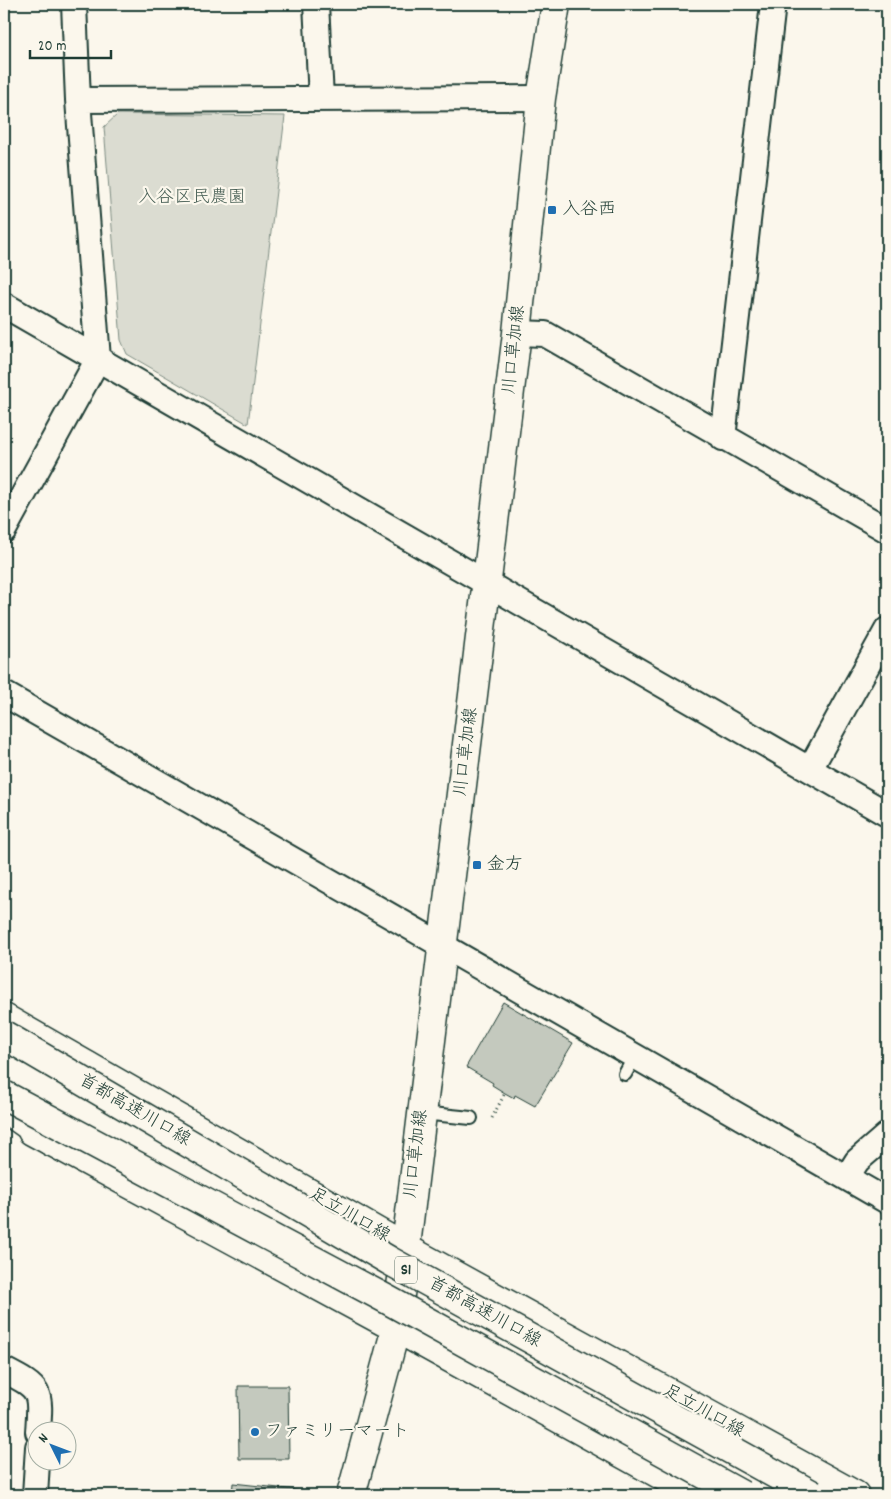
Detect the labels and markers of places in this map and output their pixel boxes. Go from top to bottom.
place label: 入谷西 [562,198,616,223]
marker: 入谷西 [546,204,558,216]
place label: 金方 [487,853,523,878]
marker: 金方 [471,859,483,871]
place label: ファミリーマート [265,1420,409,1445]
marker: ファミリーマート [249,1426,261,1438]

